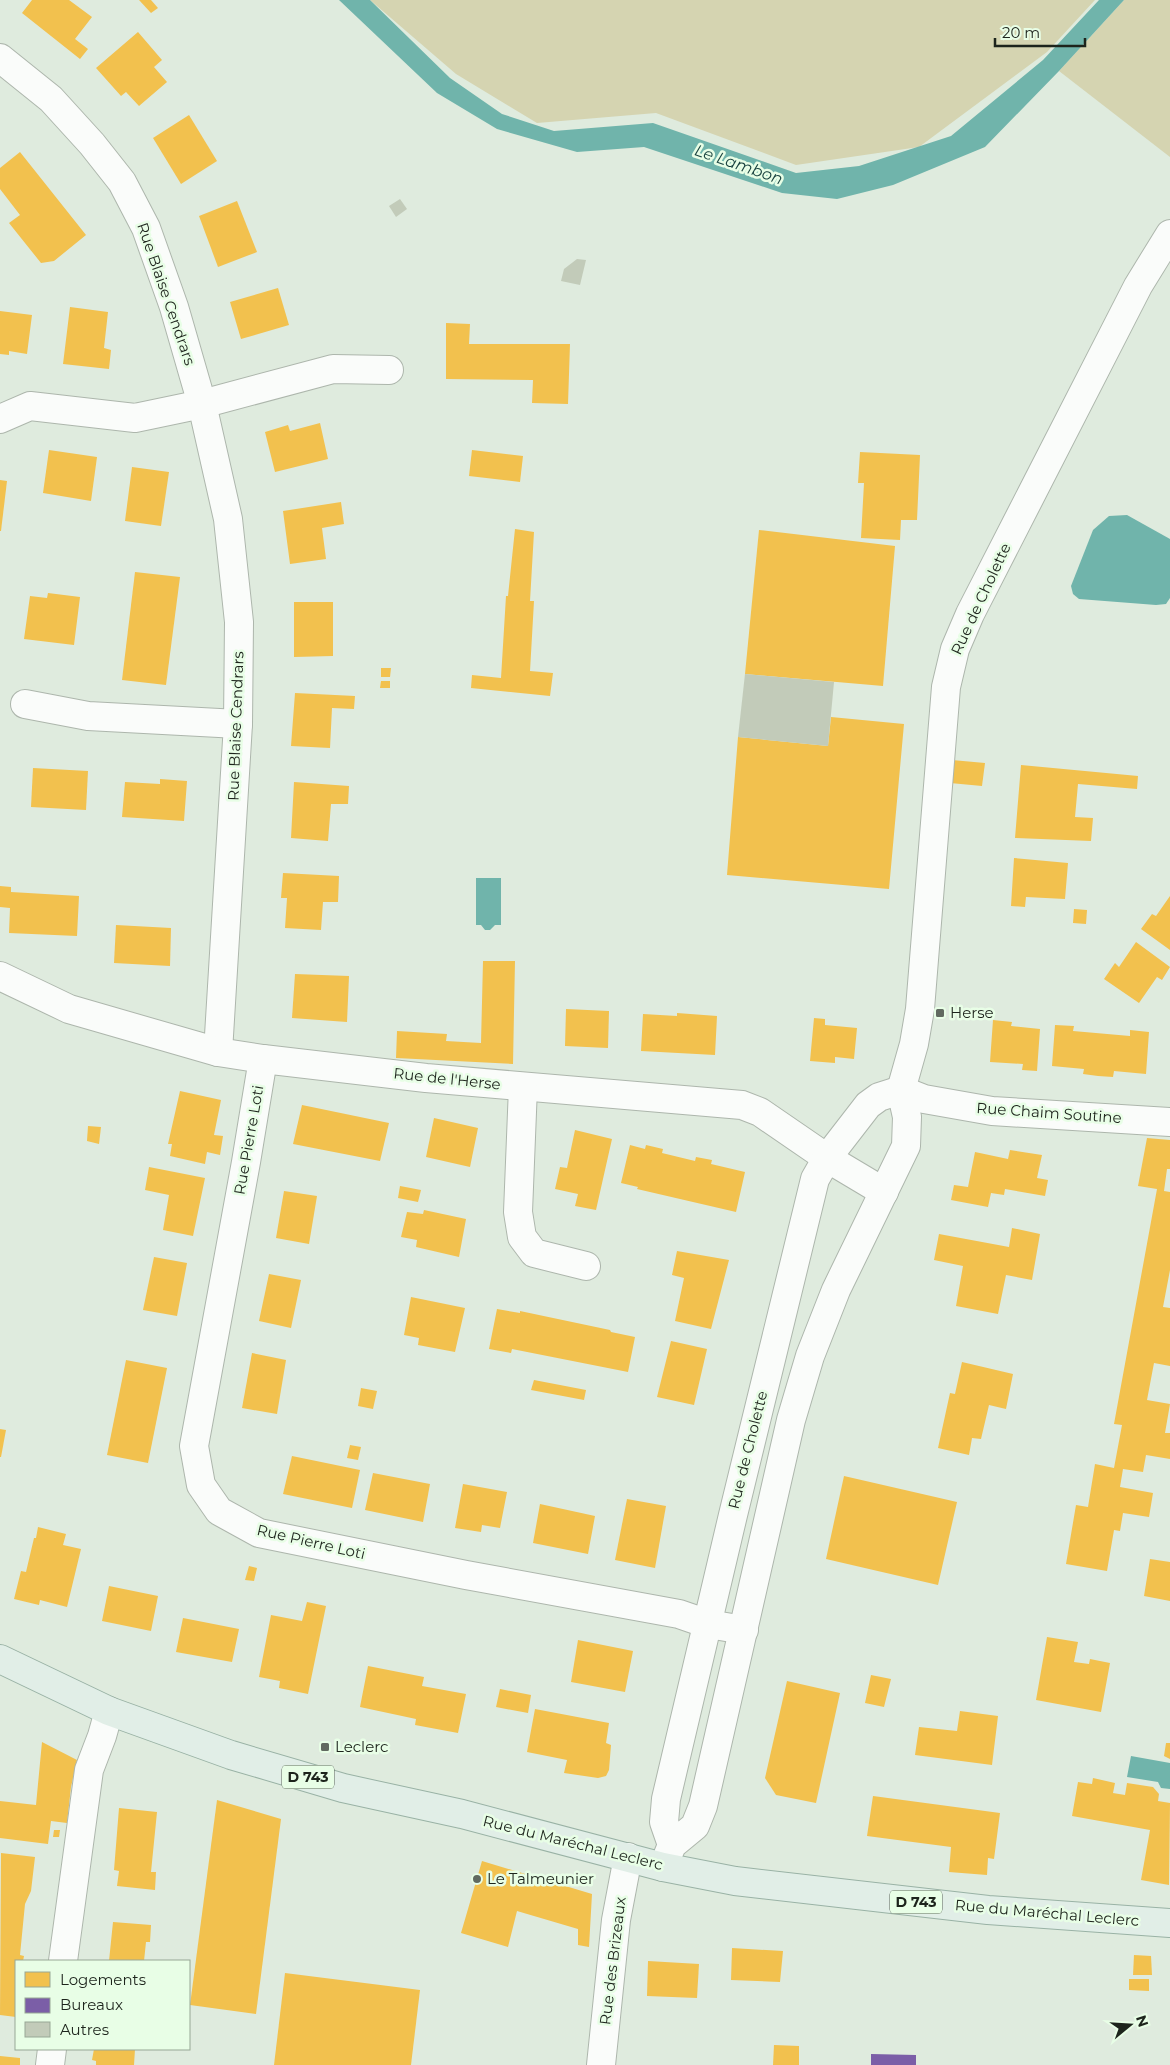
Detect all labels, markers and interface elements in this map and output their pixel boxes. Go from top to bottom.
scale bar [995,15,1085,47]
text: 20 m [1002,23,1040,42]
water label: Le Lambon [692,141,785,188]
street label: Rue Blaise Cendrars [133,220,200,368]
street label: Rue de Cholette [946,540,1015,658]
street label: Rue Blaise Cendrars [223,651,248,801]
place label: Herse [950,1003,994,1022]
marker: Herse [934,1007,946,1019]
street label: Rue de l'Herse [392,1063,502,1094]
street label: Rue Pierre Loti [230,1084,267,1196]
street label: Rue Chaim Soutine [976,1098,1122,1127]
street label: Rue de Cholette [724,1389,771,1511]
street label: Rue Pierre Loti [255,1520,367,1563]
place label: Leclerc [335,1737,388,1756]
marker: Leclerc [319,1741,331,1753]
road number: D 743 [282,1765,334,1788]
street label: Rue du Maréchal Leclerc [481,1811,665,1874]
place label: Le Talmeunier [487,1869,594,1888]
marker: Le Talmeunier [471,1873,483,1885]
road number: D 743 [890,1890,942,1914]
street label: Rue du Maréchal Leclerc [954,1895,1140,1930]
street label: Rue des Brizeaux [595,1896,630,2026]
legend [15,1960,190,2050]
text: Logements [60,1970,146,1989]
text: Bureaux [60,1995,123,2014]
north arrow [1105,2000,1155,2050]
text: N [1132,2013,1153,2029]
text: Autres [60,2020,109,2039]

